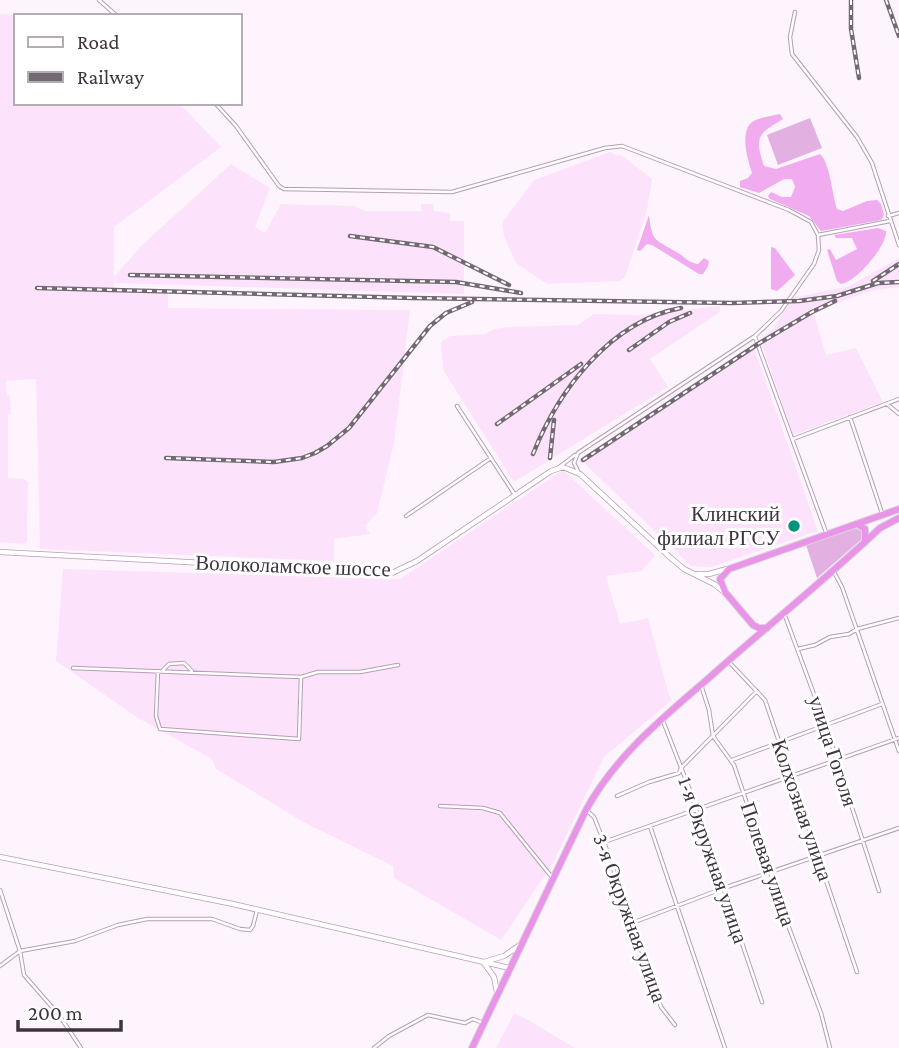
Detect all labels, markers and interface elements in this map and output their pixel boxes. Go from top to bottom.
legend [14,14,242,105]
text: Road [77,30,120,54]
text: Railway [77,65,144,89]
place label: Клинский филиал РГСУ [657,502,780,550]
marker: Клинский филиал РГСУ [786,518,802,534]
street label: Волоколамское шоссе [195,551,391,581]
street label: улица Гоголя [804,693,862,810]
street label: Колхозная улица [767,736,838,885]
street label: 1-я Окружная улица [673,774,753,947]
street label: Полевая улица [736,799,801,930]
street label: 3-я Окружная улица [588,830,672,1006]
scale bar [18,988,121,1032]
text: 200 m [28,1001,83,1025]

